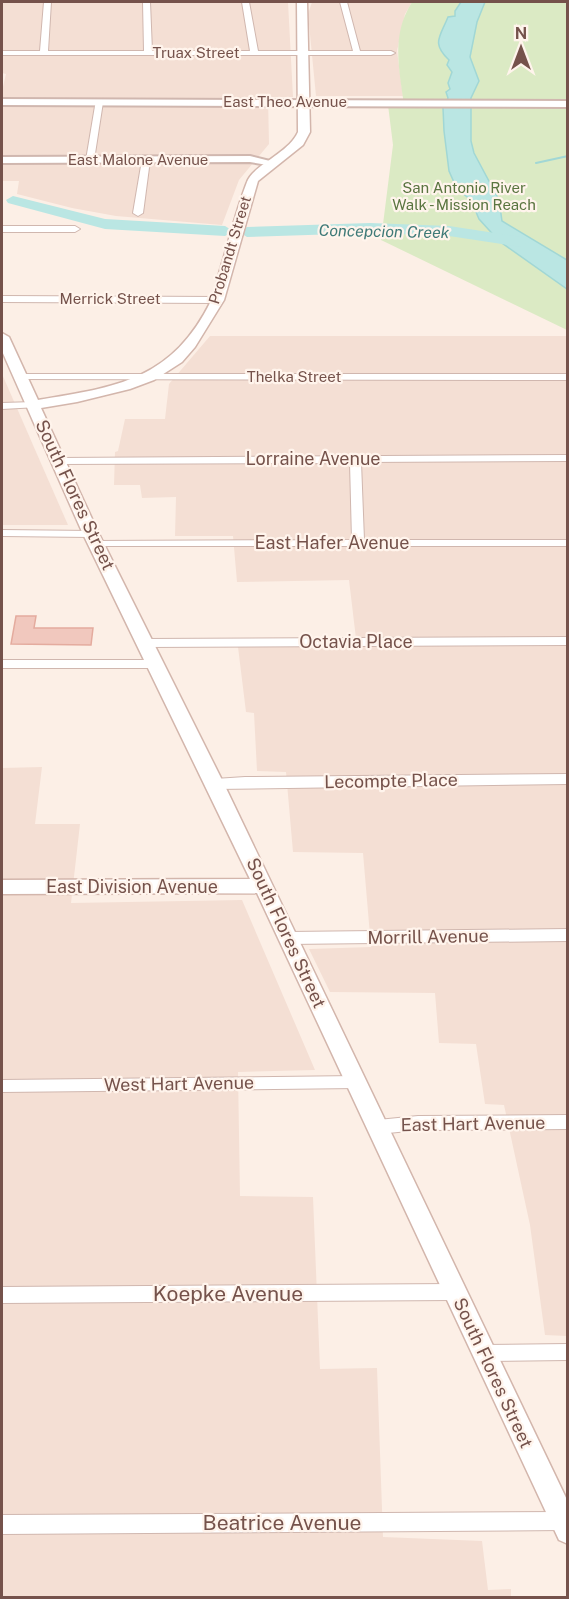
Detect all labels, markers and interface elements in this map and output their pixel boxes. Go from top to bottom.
north arrow [491,18,551,78]
text: N [515,24,527,43]
street label: Truax Street [152,44,240,61]
street label: East Theo Avenue [223,93,347,110]
street label: East Malone Avenue [68,151,208,168]
park label: San Antonio River Walk - Mission Reach [392,179,536,213]
street label: Probandt Street [205,194,254,306]
water label: Concepcion Creek [318,221,450,242]
street label: Merrick Street [59,290,161,307]
street label: Thelka Street [247,368,341,385]
street label: South Flores Street [31,416,119,573]
street label: Lorraine Avenue [245,448,381,469]
street label: East Hafer Avenue [254,532,410,553]
street label: Octavia Place [299,631,413,652]
street label: Lecompte Place [324,769,458,792]
street label: South Flores Street [242,854,330,1011]
street label: East Division Avenue [46,876,218,897]
street label: Morrill Avenue [367,925,489,948]
street label: West Hart Avenue [104,1072,254,1095]
street label: East Hart Avenue [400,1112,546,1135]
street label: Koepke Avenue [153,1281,303,1306]
street label: South Flores Street [449,1294,537,1451]
street label: Beatrice Avenue [203,1510,361,1535]

